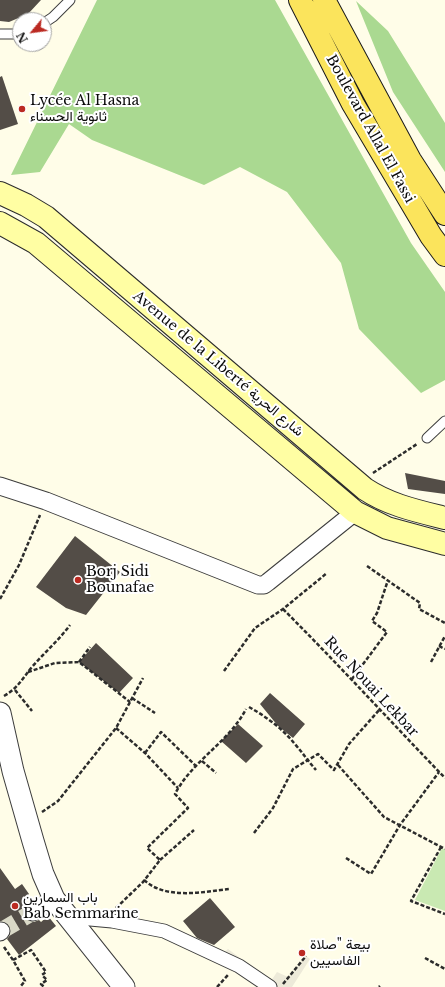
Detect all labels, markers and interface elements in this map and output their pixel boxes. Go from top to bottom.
north arrow [12,12,52,52]
text: N [14,29,31,45]
street label: Boulevard Allal El Fassi [322,52,418,206]
place label: Lycée Al Hasna ثانوية الحسناء [30,93,139,126]
marker: Lycée Al Hasna ثانوية الحسناء [17,104,27,114]
street label: Avenue de la Liberté شارع الحرية [129,288,307,440]
place label: Borj Sidi Bounafae [86,564,154,596]
marker: Borj Sidi Bounafae [73,575,83,585]
street label: Rue Nouai Lekbar [320,634,422,740]
place label: باب السمارين Bab Semmarine [23,890,139,922]
marker: باب السمارين Bab Semmarine [10,901,20,911]
place label: بيعة "صلاة الفاسيين [310,937,370,970]
marker: بيعة "صلاة الفاسيين [297,948,307,958]

